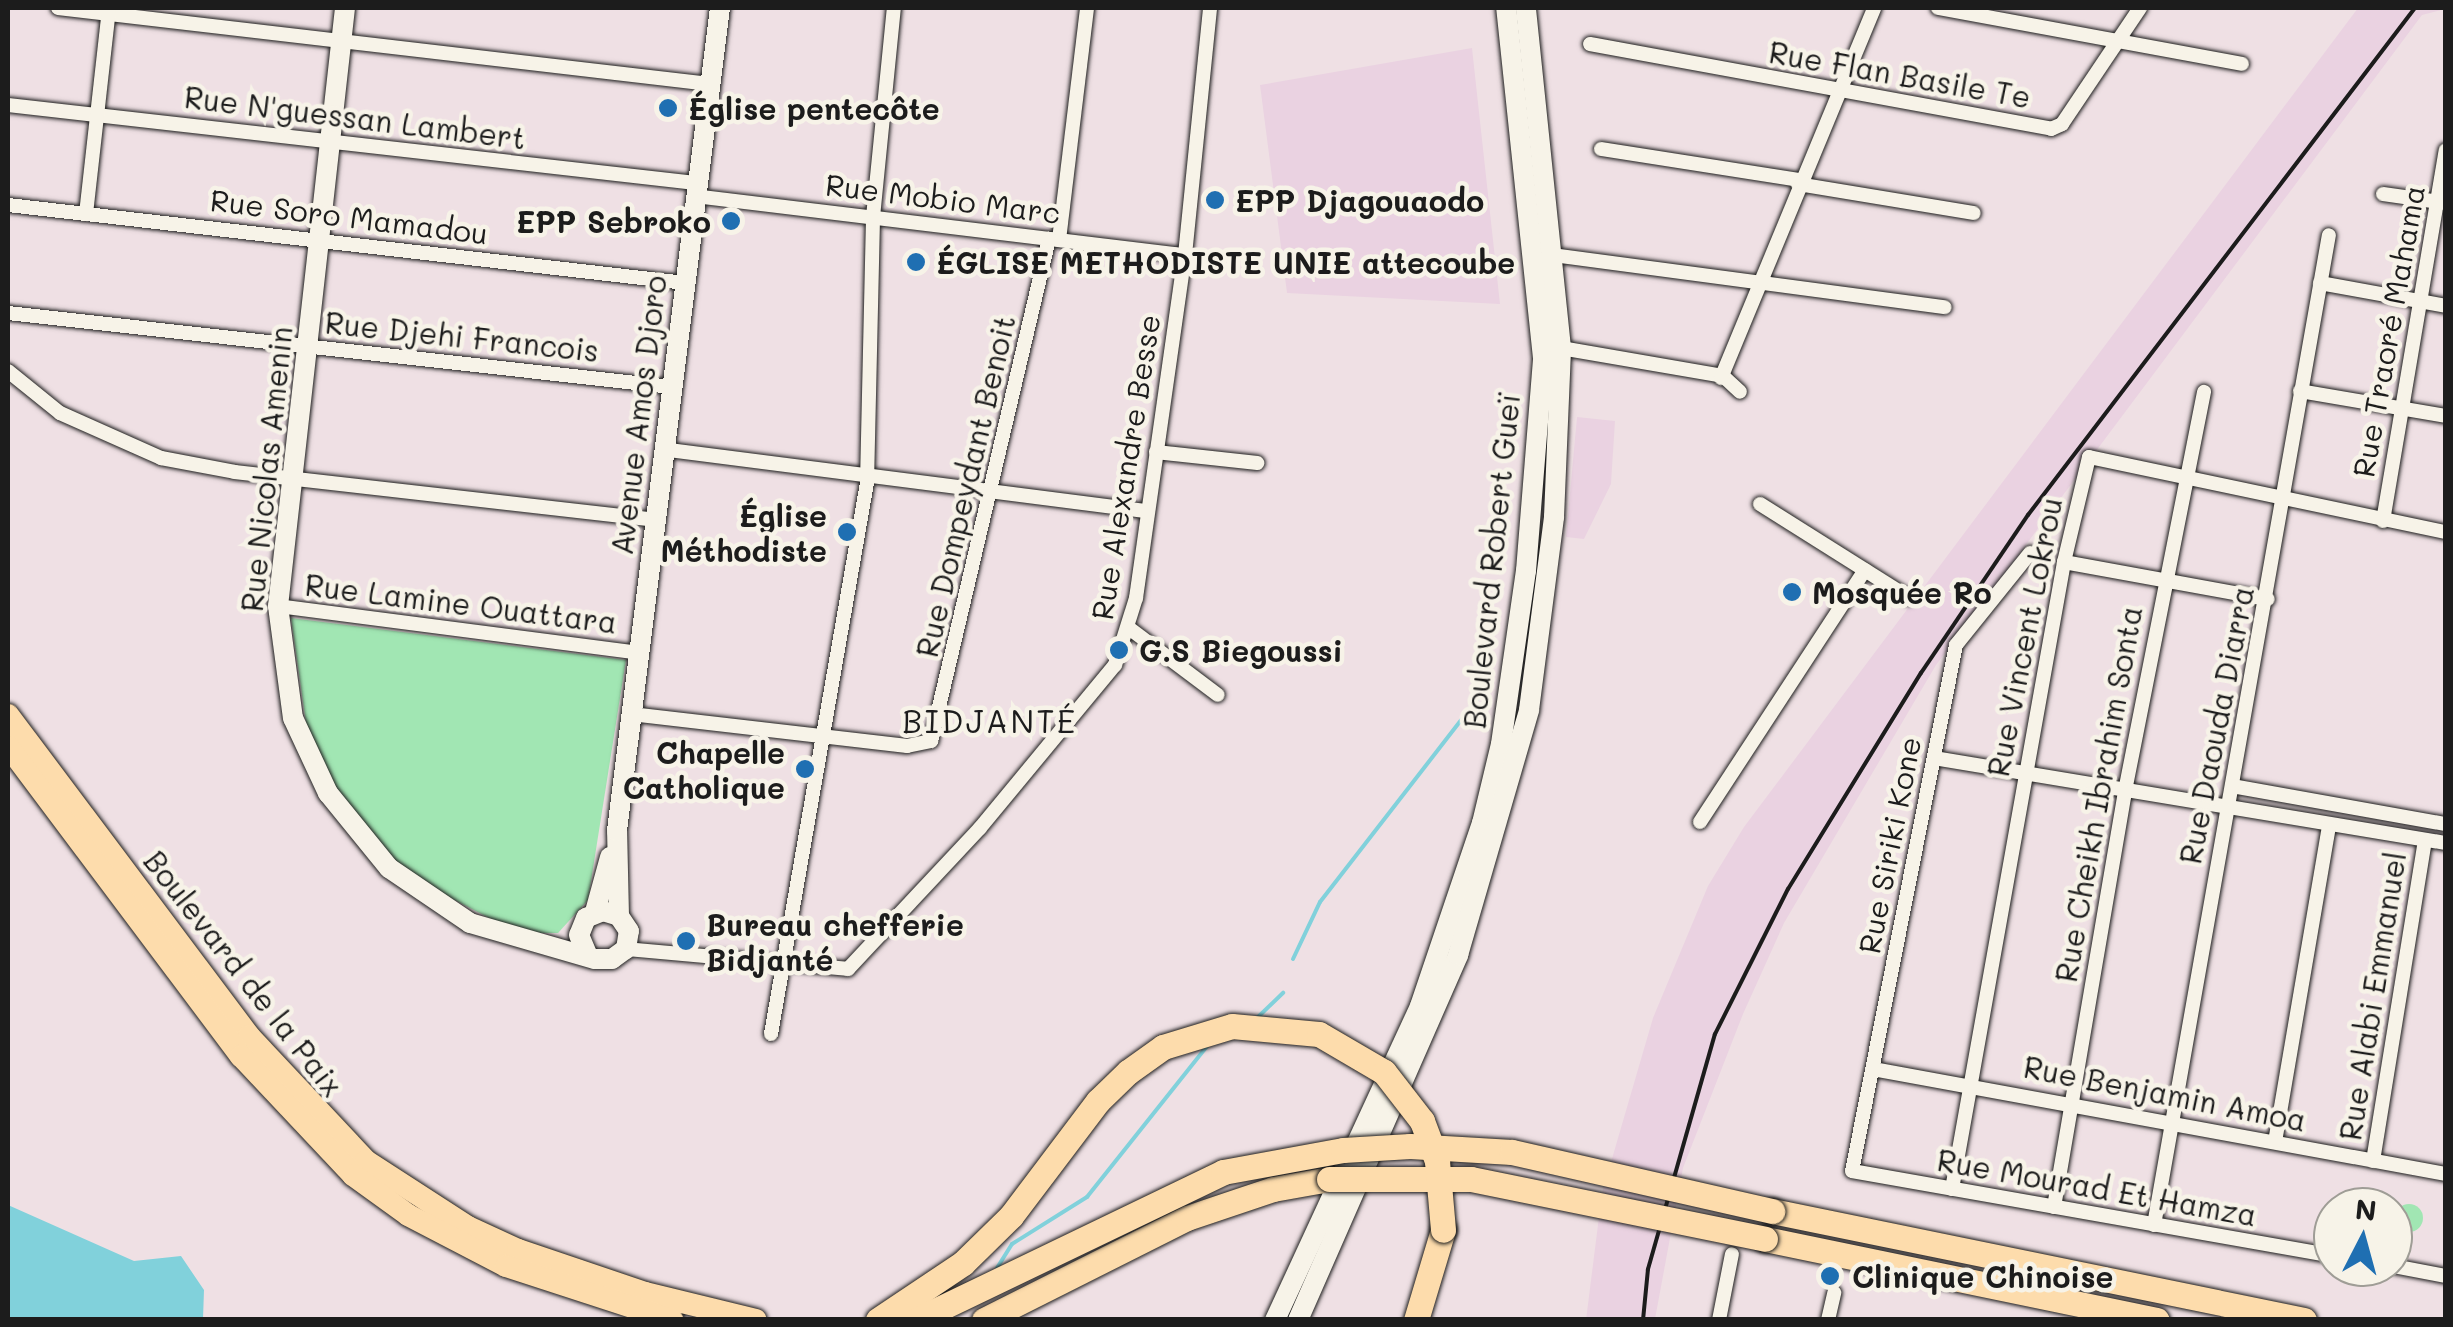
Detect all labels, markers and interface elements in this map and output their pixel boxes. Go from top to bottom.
street label: Rue Flan Basile Te [1766,33,2034,115]
street label: Rue N'guessan Lambert [182,78,528,156]
place label: Église pentecôte [688,90,940,126]
marker: Église pentecôte [657,97,679,119]
street label: Rue Mobio Marc [823,166,1063,230]
street label: Rue Soro Mamadou [208,181,490,251]
place label: EPP Djagouaodo [1235,182,1484,218]
street label: Rue Traoré Mahama [2345,182,2431,480]
marker: EPP Djagouaodo [1204,189,1226,211]
place label: EPP Sebroko [516,203,711,239]
marker: EPP Sebroko [720,210,742,232]
place label: ÉGLISE METHODISTE UNIE attecoube [936,244,1515,280]
marker: ÉGLISE METHODISTE UNIE attecoube [905,251,927,273]
street label: Avenue Amos Djoro [603,273,673,557]
street label: Rue Djehi Francois [323,304,601,368]
street label: Rue Dompeydant Benoit [908,311,1022,661]
street label: Rue Alexandre Besse [1083,312,1167,622]
street label: Rue Nicolas Amenin [233,325,299,613]
street label: Boulevard Robert Gueï [1456,392,1526,730]
street label: Rue Vincent Lokrou [1979,495,2069,779]
place label: Église Méthodiste [660,497,827,568]
marker: Église Méthodiste [836,521,858,543]
street label: Rue Lamine Ouattara [303,566,619,640]
place label: Mosquée Ro [1812,574,1992,610]
marker: Mosquée Ro [1781,581,1803,603]
street label: Rue Daouda Diarra [2171,583,2261,867]
street label: Rue Cheikh Ibrahim Sonta [2047,603,2149,985]
place label: G.S Biegoussi [1139,632,1343,668]
marker: G.S Biegoussi [1108,639,1130,661]
district label: BIDJANTÉ [902,701,1078,739]
place label: Chapelle Catholique [623,734,785,804]
street label: Rue Siriki Kone [1850,734,1928,956]
marker: Chapelle Catholique [794,758,816,780]
street label: Boulevard de la Paix [137,843,351,1103]
street label: Rue Alabi Emmanuel [2331,849,2413,1143]
place label: Bureau chefferie Bidjanté [706,906,964,976]
marker: Bureau chefferie Bidjanté [675,930,697,952]
street label: Rue Benjamin Amoa [2021,1048,2309,1138]
street label: Rue Mourad Et Hamza [1935,1141,2259,1233]
north arrow [2313,1187,2413,1287]
text: N [2353,1190,2378,1228]
place label: Clinique Chinoise [1852,1258,2113,1294]
marker: Clinique Chinoise [1817,1263,1843,1289]

